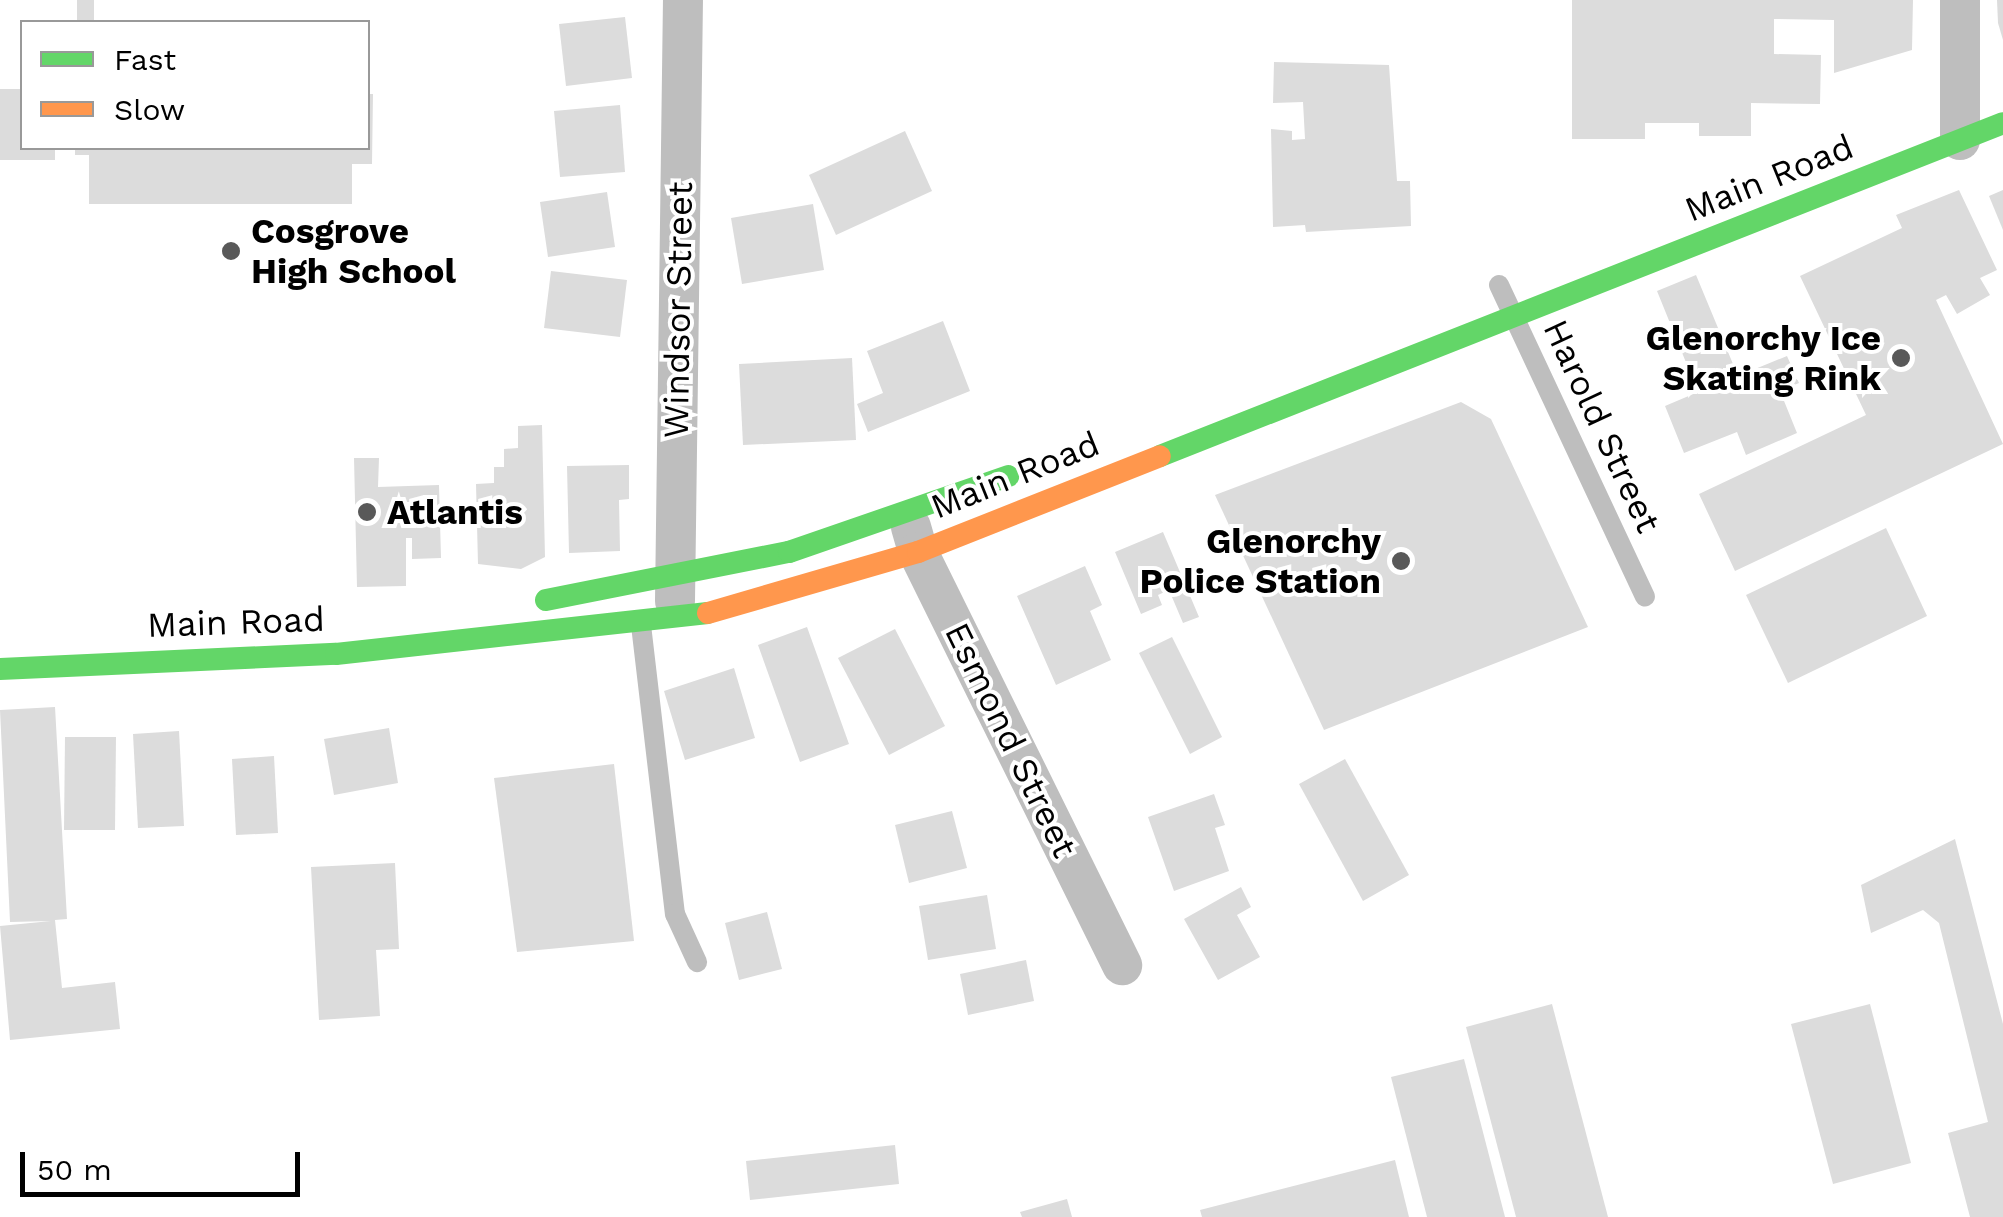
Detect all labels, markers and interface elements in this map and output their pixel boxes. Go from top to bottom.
legend [20,20,370,150]
text: Fast [114,42,176,77]
text: Slow [114,92,185,127]
street label: Main Road [1679,125,1859,231]
street label: Windsor Street [655,181,701,439]
place label: Cosgrove High School [251,210,456,292]
marker: Cosgrove High School [220,240,242,262]
street label: Harold Street [1534,313,1670,539]
place label: Glenorchy Ice Skating Rink [1645,317,1881,399]
marker: Glenorchy Ice Skating Rink [1890,347,1912,369]
street label: Main Road [925,422,1105,528]
place label: Atlantis [387,491,523,533]
marker: Atlantis [356,501,378,523]
place label: Glenorchy Police Station [1140,520,1381,602]
marker: Glenorchy Police Station [1390,550,1412,572]
street label: Main Road [146,598,326,646]
street label: Esmond Street [936,616,1086,864]
scale bar [25,1132,305,1194]
text: 50 m [37,1152,112,1187]

